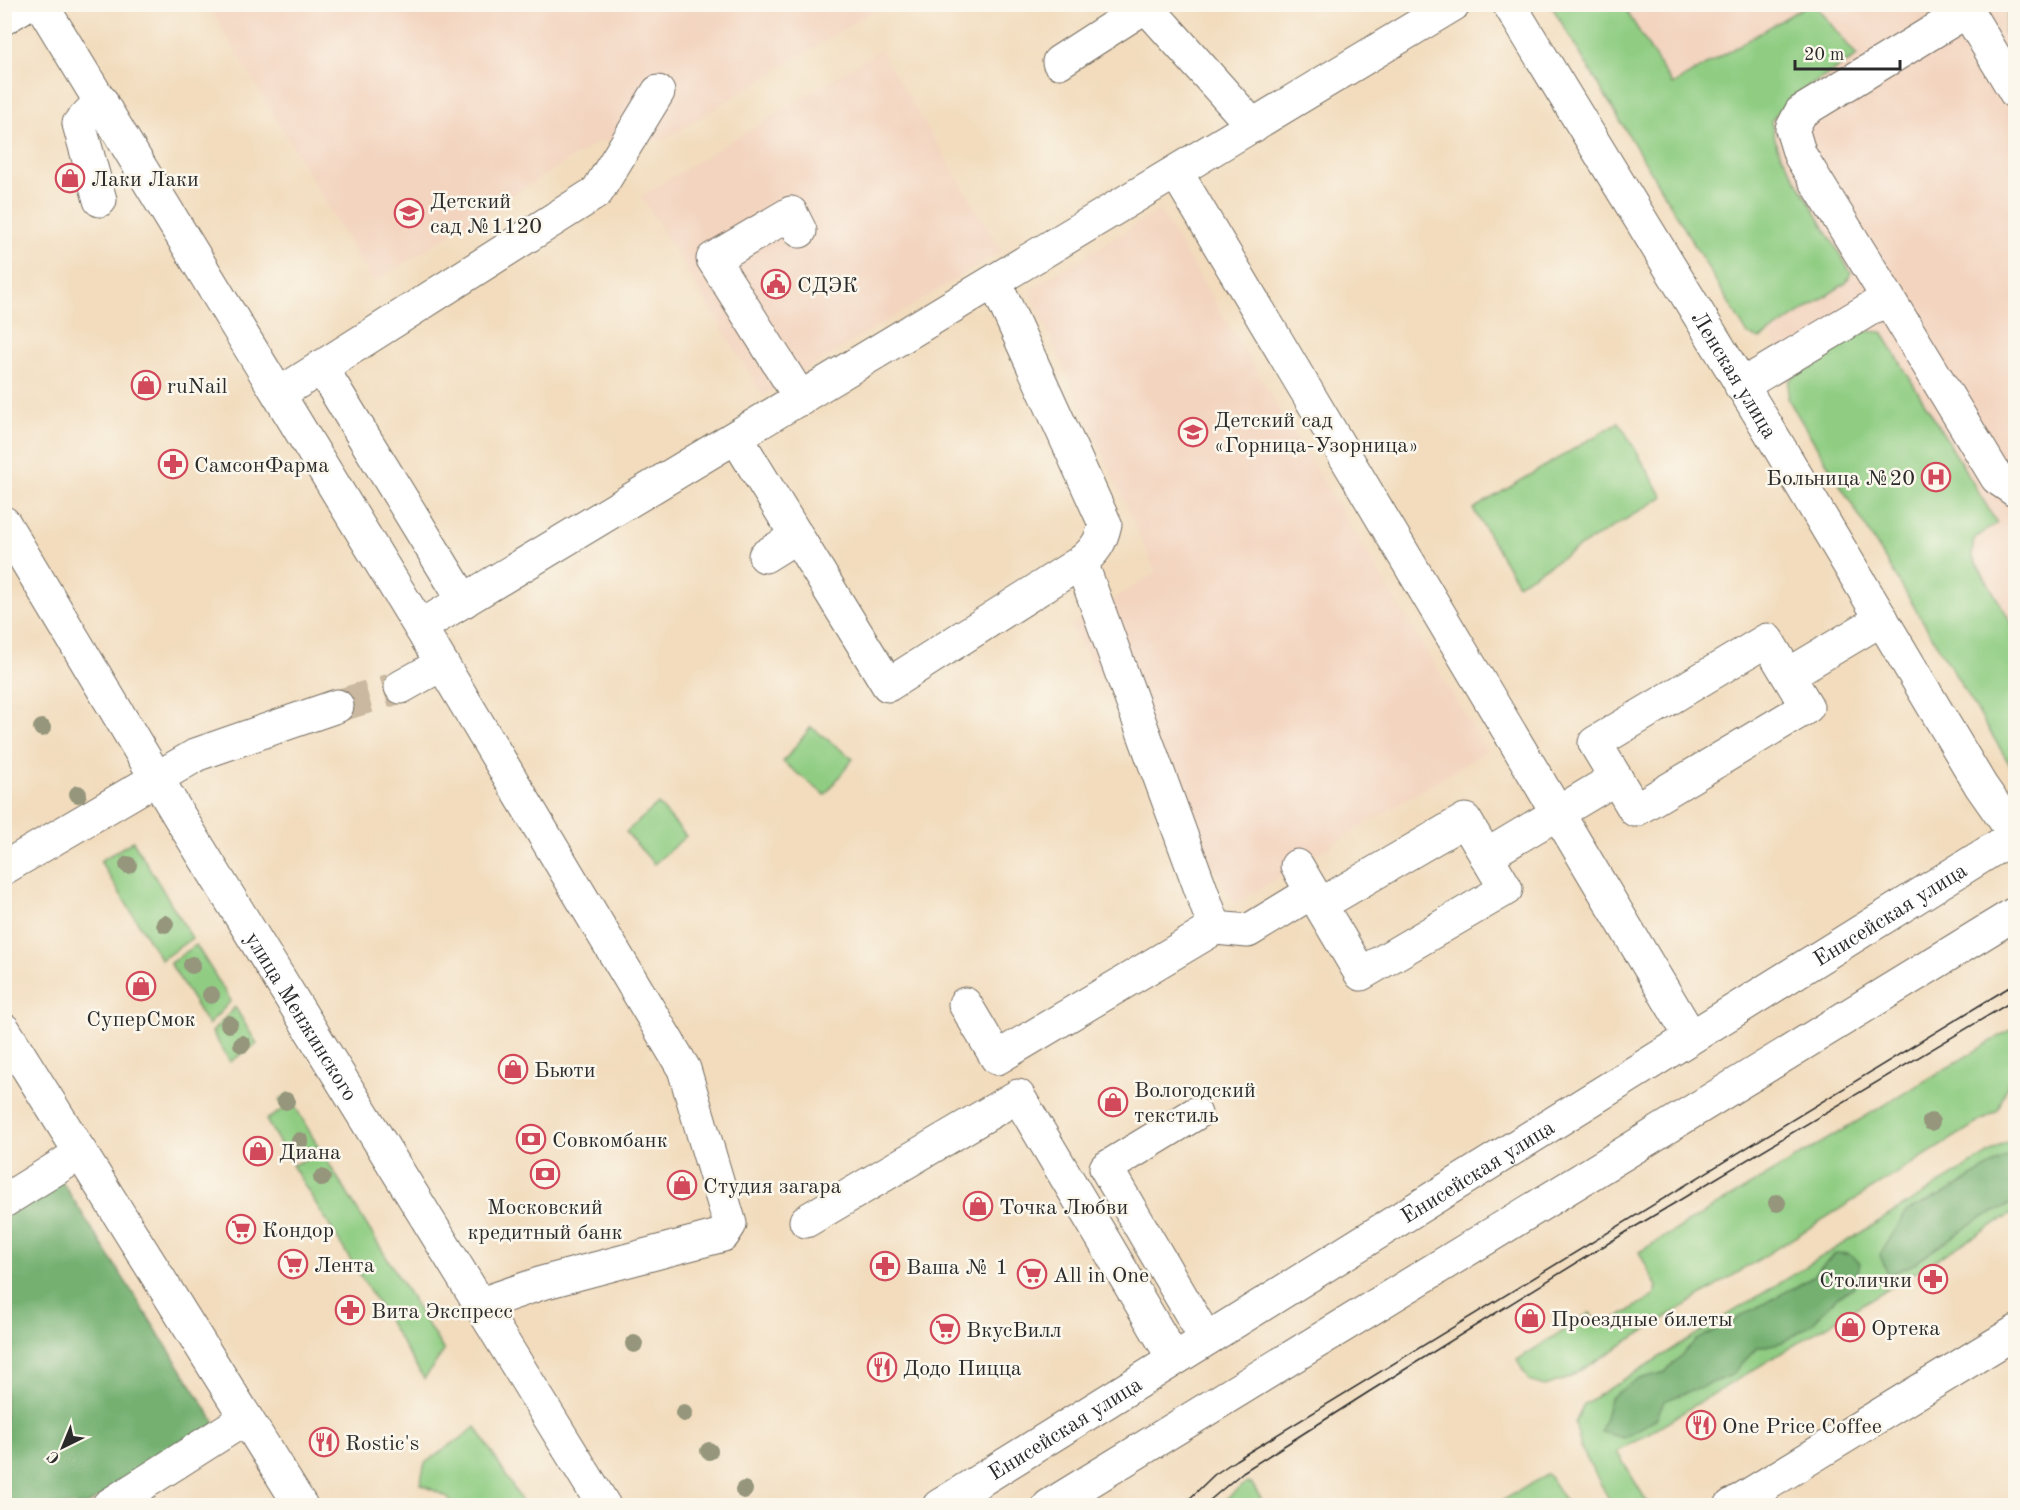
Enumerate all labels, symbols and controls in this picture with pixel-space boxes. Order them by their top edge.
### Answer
scale bar [1795,33,1900,71]
text: 20 m [1804,46,1844,64]
shop icon: Лаки Лаки [54,162,86,194]
place label: Лаки Лаки [91,169,199,191]
place label: Детский сад №1120 [430,191,542,238]
school or university icon: Детский сад №1120 [393,197,425,229]
public building icon: СДЭК [760,268,792,300]
place label: СДЭК [797,275,858,297]
street label: Ленская улица [1686,308,1780,443]
shop icon: ruNail [130,369,162,401]
place label: ruNail [167,376,228,398]
place label: Детский сад «Горница-Узорница» [1214,410,1419,457]
school or university icon: Детский сад «Горница-Узорница» [1177,416,1209,448]
pharmacy icon: СамсонФарма [157,448,189,480]
place label: СамсонФарма [194,455,329,477]
hospital icon: Больница №20 [1920,461,1952,493]
place label: Больница №20 [1766,468,1915,490]
street label: Енисейская улица [1810,859,1971,971]
street label: улица Менжинского [240,929,361,1105]
shop icon: СуперСмок [125,970,157,1002]
place label: СуперСмок [86,1009,196,1031]
shop icon: Бьюти [497,1053,529,1085]
place label: Бьюти [534,1060,596,1082]
place label: Вологодский текстиль [1134,1080,1256,1127]
shop icon: Вологодский текстиль [1097,1086,1129,1118]
street label: Енисейская улица [1398,1116,1559,1228]
bank icon: Совкомбанк [515,1123,547,1155]
place label: Совкомбанк [552,1130,668,1152]
shop icon: Диана [242,1135,274,1167]
place label: Диана [279,1142,341,1164]
bank icon: Московский кредитный банк [529,1158,561,1190]
shop icon: Студия загара [666,1169,698,1201]
place label: Студия загара [703,1176,842,1198]
shop icon: Точка Любви [962,1190,994,1222]
place label: Московский кредитный банк [467,1197,623,1244]
place label: Точка Любви [999,1197,1128,1219]
supermarket icon: Кондор [225,1213,257,1245]
place label: Кондор [262,1220,334,1242]
supermarket icon: Лента [277,1248,309,1280]
pharmacy icon: Ваша № 1 [869,1250,901,1282]
place label: Лента [314,1255,375,1277]
place label: Ваша № 1 [906,1257,1008,1279]
supermarket icon: All in One [1016,1258,1048,1290]
pharmacy icon: Столички [1917,1263,1949,1295]
place label: All in One [1053,1265,1149,1287]
place label: Столички [1819,1270,1912,1292]
pharmacy icon: Вита Экспресс [334,1294,366,1326]
place label: Вита Экспресс [371,1301,513,1323]
shop icon: Проездные билеты [1514,1302,1546,1334]
place label: Проездные билеты [1551,1309,1733,1331]
shop icon: Ортека [1834,1311,1866,1343]
supermarket icon: ВкусВилл [929,1313,961,1345]
place label: Ортека [1871,1318,1940,1340]
place label: ВкусВилл [966,1320,1062,1342]
restaurant icon: Додо Пицца [866,1351,898,1383]
place label: Додо Пицца [903,1358,1022,1380]
street label: Енисейская улица [985,1373,1146,1485]
restaurant icon: One Price Coffee [1685,1409,1717,1441]
place label: One Price Coffee [1722,1416,1882,1438]
north arrow [33,1417,93,1477]
restaurant icon: Rostic's [308,1426,340,1458]
place label: Rostic's [345,1433,419,1455]
text: С [45,1447,63,1466]

